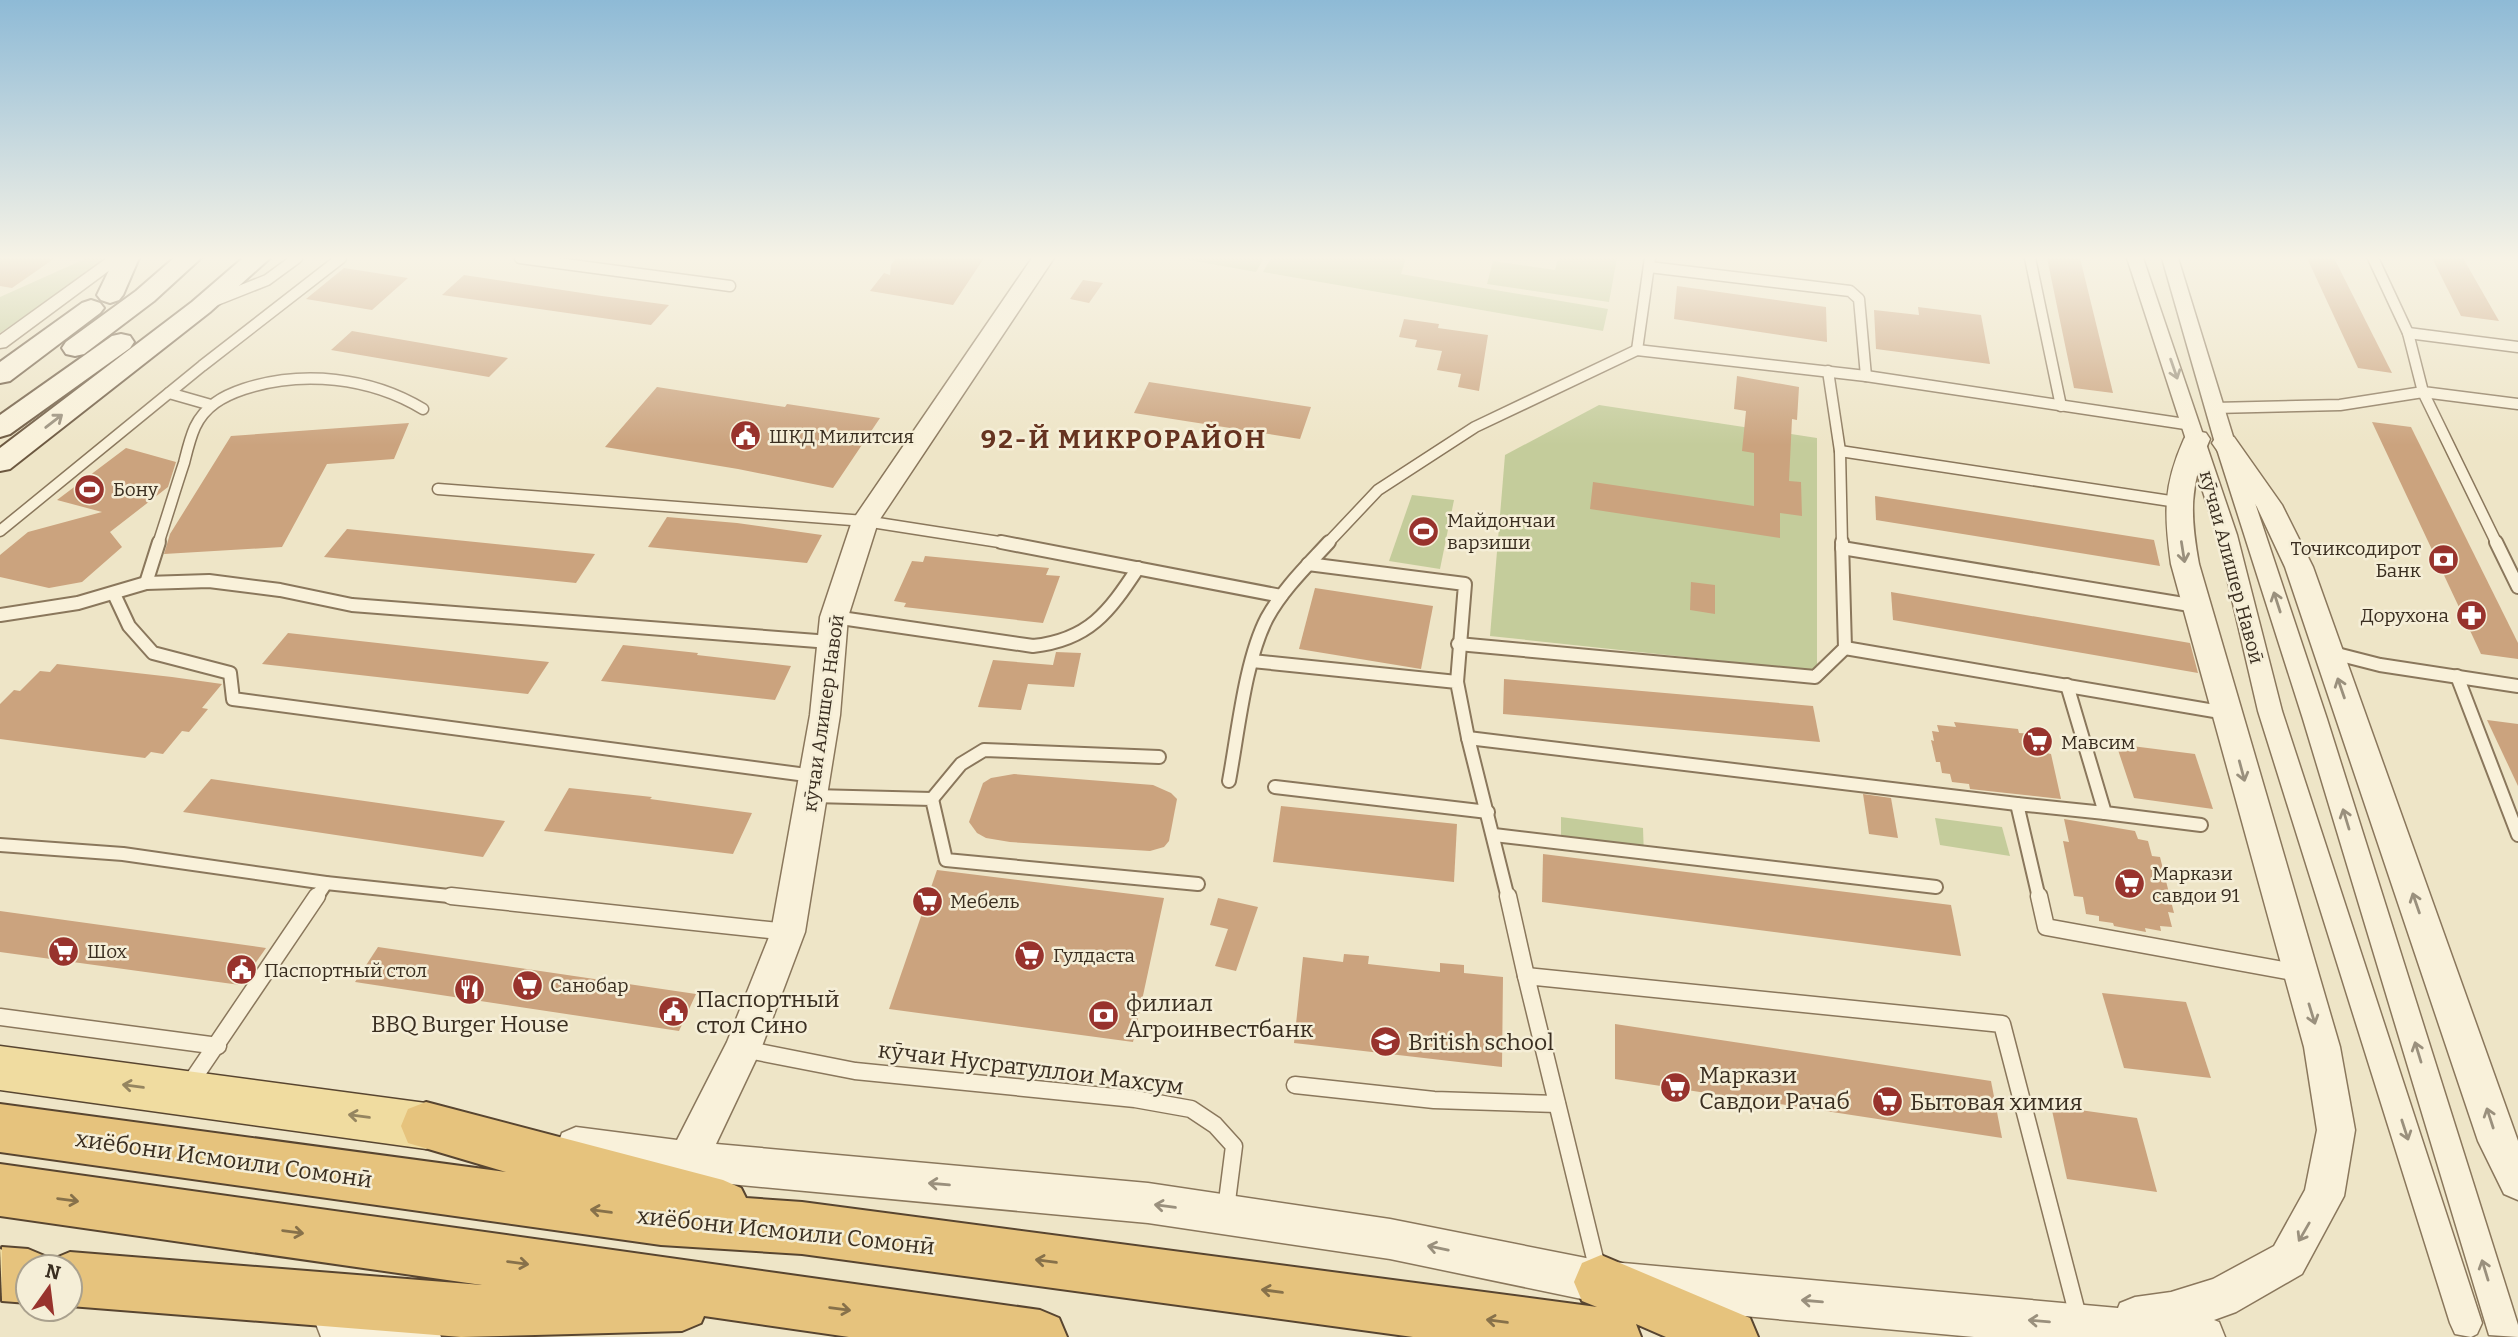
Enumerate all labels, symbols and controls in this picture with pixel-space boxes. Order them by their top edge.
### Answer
one-way arrow [2168,357,2181,379]
one-way arrow [44,413,63,428]
public building icon: ШКД Милитсия [729,419,763,453]
district label: 92-Й МИКРОРАЙОН [981,423,1267,455]
place label: ШКД Милитсия [769,425,914,448]
street label: кӯчаи Алишер Навоӣ [2195,468,2268,666]
sports icon: Бону [73,472,107,506]
place label: Бону [113,478,159,501]
place label: Майдончаи варзиши [1447,509,1556,554]
sports icon: Майдончаи варзиши [1407,514,1441,548]
place label: Точиксодирот Банк [2291,537,2422,582]
one-way arrow [2177,540,2190,563]
bank icon: Точиксодирот Банк [2427,542,2461,576]
one-way arrow [2269,591,2282,613]
pharmacy icon: Дорухона [2455,598,2489,632]
place label: Дорухона [2361,604,2450,627]
street label: кӯчаи Алишер Навоӣ [798,613,849,813]
one-way arrow [2334,677,2347,699]
supermarket icon: Мавсим [2021,725,2055,759]
place label: Мавсим [2061,731,2135,754]
one-way arrow [2237,760,2250,782]
one-way arrow [2338,808,2351,830]
place label: Маркази савдои 91 [2152,862,2240,907]
supermarket icon: Маркази савдои 91 [2112,867,2146,901]
supermarket icon: Мебель [910,884,944,918]
place label: Мебель [950,890,1020,913]
one-way arrow [2409,892,2422,914]
supermarket icon: Шох [47,934,81,968]
supermarket icon: Гулдаста [1013,938,1047,972]
place label: Шох [87,940,127,963]
place label: Гулдаста [1053,944,1135,967]
public building icon: Паспортный стол [224,953,258,987]
place label: Паспортный стол [264,959,427,982]
supermarket icon: Санобар [510,968,544,1002]
restaurant icon: BBQ Burger House [453,973,487,1007]
place label: Санобар [550,974,629,997]
place label: Паспортный стол Сино [696,985,839,1039]
place label: филиал Агроинвестбанк [1126,989,1314,1043]
public building icon: Паспортный стол Сино [656,995,690,1029]
bank icon: филиал Агроинвестбанк [1086,999,1120,1033]
one-way arrow [2307,1002,2320,1024]
place label: BBQ Burger House [371,1010,569,1038]
school or university icon: British school [1368,1025,1402,1059]
place label: British school [1408,1028,1554,1056]
street label: кӯчаи Нусратуллои Махсум [877,1035,1185,1101]
one-way arrow [2411,1042,2424,1064]
place label: Маркази Савдои Рачаб [1699,1061,1850,1115]
supermarket icon: Маркази Савдои Рачаб [1659,1071,1693,1105]
one-way arrow [123,1079,145,1092]
supermarket icon: Бытовая химия [1870,1085,1904,1119]
place label: Бытовая химия [1910,1088,2082,1116]
one-way arrow [2483,1107,2496,1129]
one-way arrow [348,1110,371,1123]
one-way arrow [2399,1119,2412,1141]
street label: хиёбони Исмоили Сомонӣ [74,1124,374,1194]
one-way arrow [928,1177,950,1190]
one-way arrow [56,1194,78,1207]
one-way arrow [1154,1199,1177,1212]
street label: хиёбони Исмоили Сомонӣ [636,1201,936,1261]
one-way arrow [591,1204,613,1217]
one-way arrow [2297,1221,2310,1242]
one-way arrow [281,1225,304,1238]
one-way arrow [1427,1241,1450,1255]
north arrow [14,1253,84,1323]
one-way arrow [1036,1254,1058,1267]
one-way arrow [506,1257,529,1270]
text: N [43,1259,63,1285]
one-way arrow [2478,1259,2491,1281]
one-way arrow [1261,1284,1284,1297]
one-way arrow [1802,1294,1824,1307]
one-way arrow [829,1303,851,1316]
one-way arrow [2028,1314,2051,1327]
one-way arrow [1486,1315,1509,1328]

